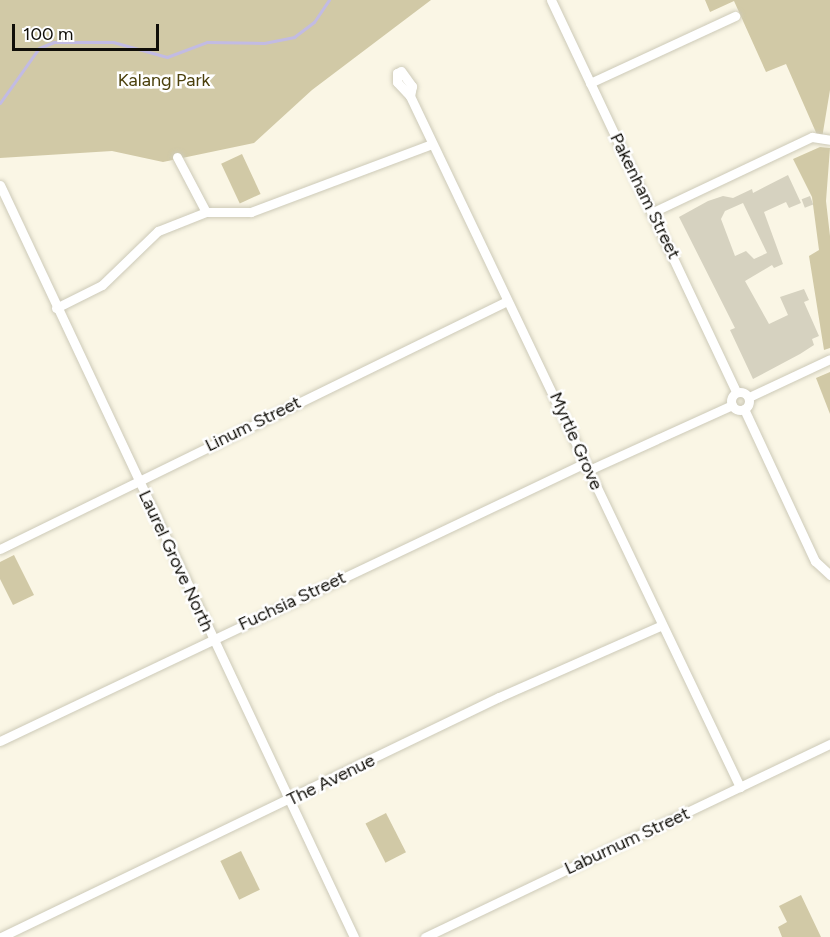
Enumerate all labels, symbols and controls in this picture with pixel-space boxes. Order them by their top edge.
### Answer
scale bar [15,12,162,50]
text: 100 m [23,23,73,45]
park label: Kalang Park [118,69,210,91]
street label: Pakenham Street [605,130,685,262]
street label: Myrtle Grove [545,389,607,493]
street label: Linum Street [202,392,304,456]
street label: Laurel Grove North [134,487,218,635]
street label: Fuchsia Street [235,567,349,635]
street label: The Avenue [284,749,378,811]
street label: Laburnum Street [561,803,693,879]

